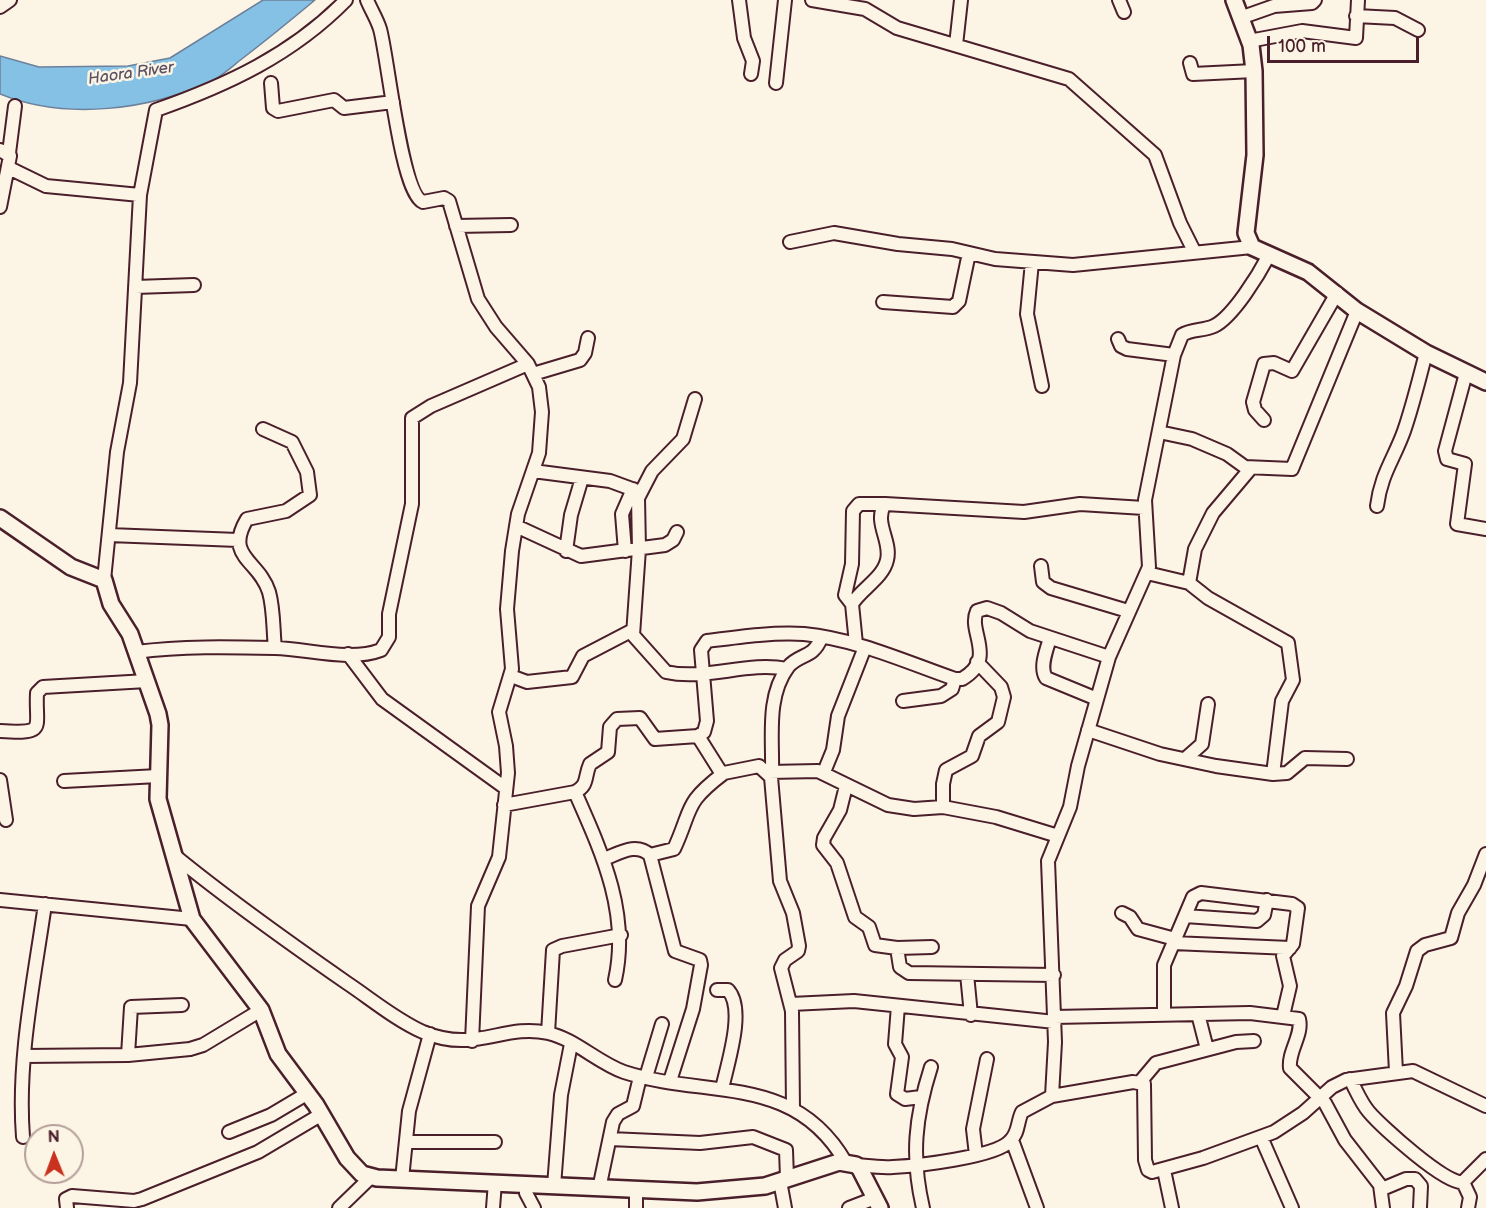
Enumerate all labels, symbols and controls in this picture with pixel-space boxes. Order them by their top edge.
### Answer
scale bar [1270,24,1422,62]
text: 100 m [1278,36,1326,57]
water label: Haora River [87,58,175,90]
north arrow [24,1124,84,1184]
text: N [48,1128,60,1147]

